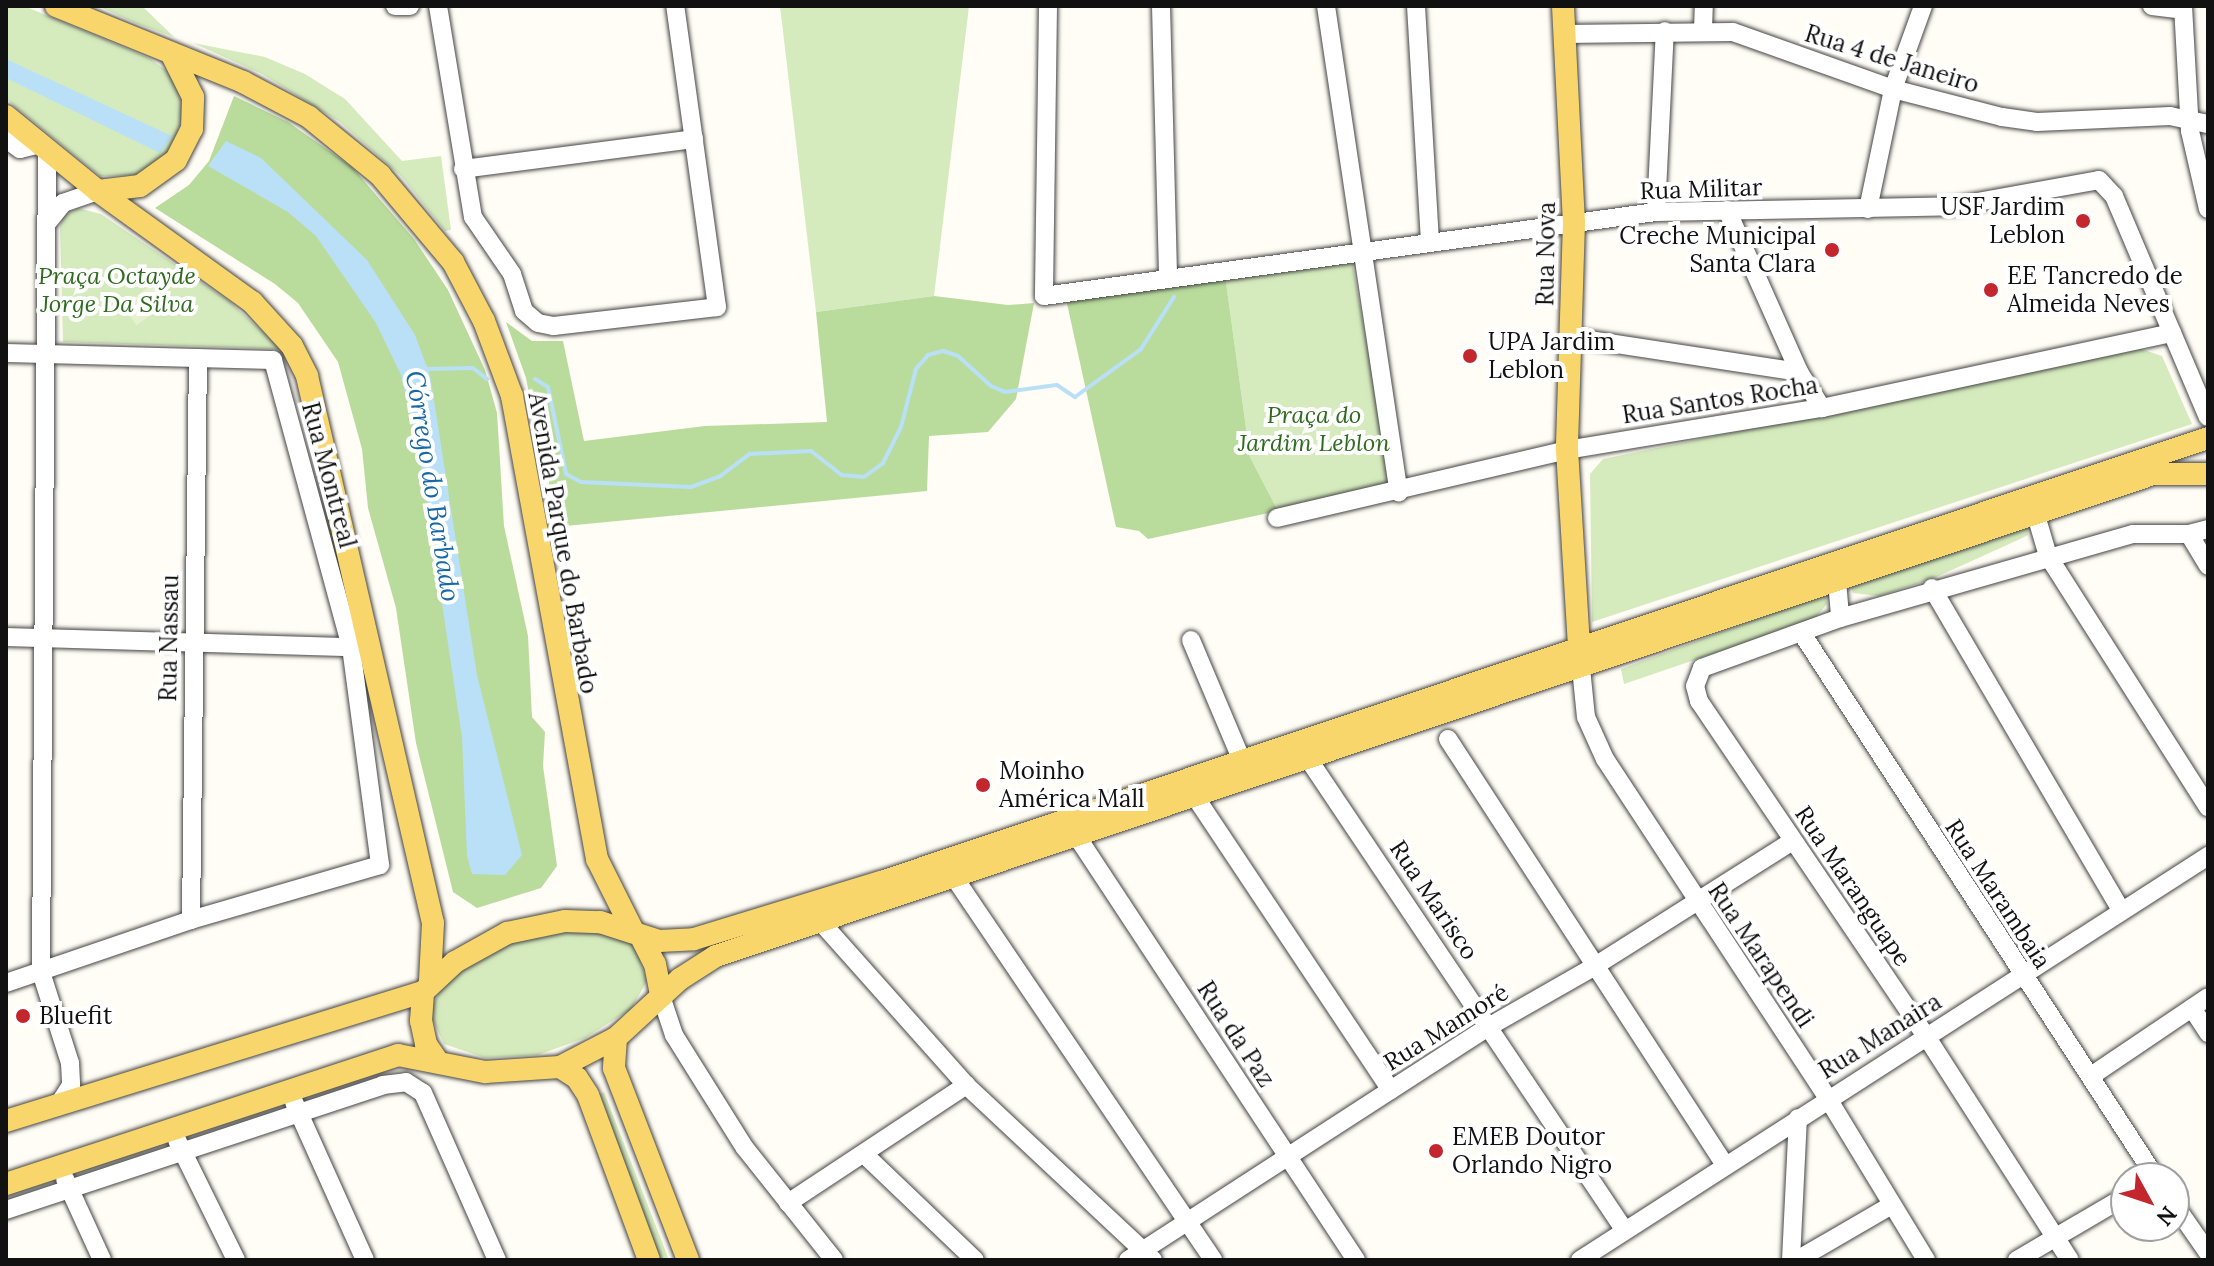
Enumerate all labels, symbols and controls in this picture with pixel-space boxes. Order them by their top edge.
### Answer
street label: Rua 4 de Janeiro [1801,19,1983,99]
street label: Rua Militar [1639,172,1763,206]
place label: USF Jardim Leblon [1940,193,2065,249]
street label: Rua Nova [1531,202,1561,306]
marker: USF Jardim Leblon [2072,210,2094,232]
place label: Creche Municipal Santa Clara [1619,222,1816,278]
marker: Creche Municipal Santa Clara [1823,241,1841,259]
park label: Praça Octayde Jorge Da Silva [38,262,196,318]
place label: EE Tancredo de Almeida Neves [2007,262,2183,318]
marker: EE Tancredo de Almeida Neves [1982,281,2000,299]
place label: UPA Jardim Leblon [1488,328,1615,384]
marker: UPA Jardim Leblon [1459,345,1481,367]
water label: Córrego do Barbado [399,368,467,604]
street label: Rua Santos Rocha [1620,370,1820,430]
street label: Avenida Parque do Barbado [522,390,604,696]
street label: Rua Montreal [296,399,362,551]
park label: Praça do Jardim Leblon [1238,401,1390,457]
street label: Rua Nassau [153,574,185,702]
place label: Moinho América Mall [999,757,1145,813]
marker: Moinho América Mall [974,776,992,794]
street label: Rua Maranguape [1789,800,1917,972]
street label: Rua Marambaia [1939,814,2057,974]
street label: Rua Marisco [1384,835,1484,965]
street label: Rua Marapendi [1702,877,1820,1033]
street label: Rua da Paz [1191,976,1281,1092]
street label: Rua Mamoré [1378,977,1514,1077]
street label: Rua Manaira [1814,987,1946,1085]
place label: Bluefit [39,1002,112,1030]
marker: Bluefit [14,1007,32,1025]
place label: EMEB Doutor Orlando Nigro [1452,1123,1612,1179]
marker: EMEB Doutor Orlando Nigro [1427,1142,1445,1160]
north arrow [2110,1162,2190,1242]
text: N [2151,1201,2183,1232]

